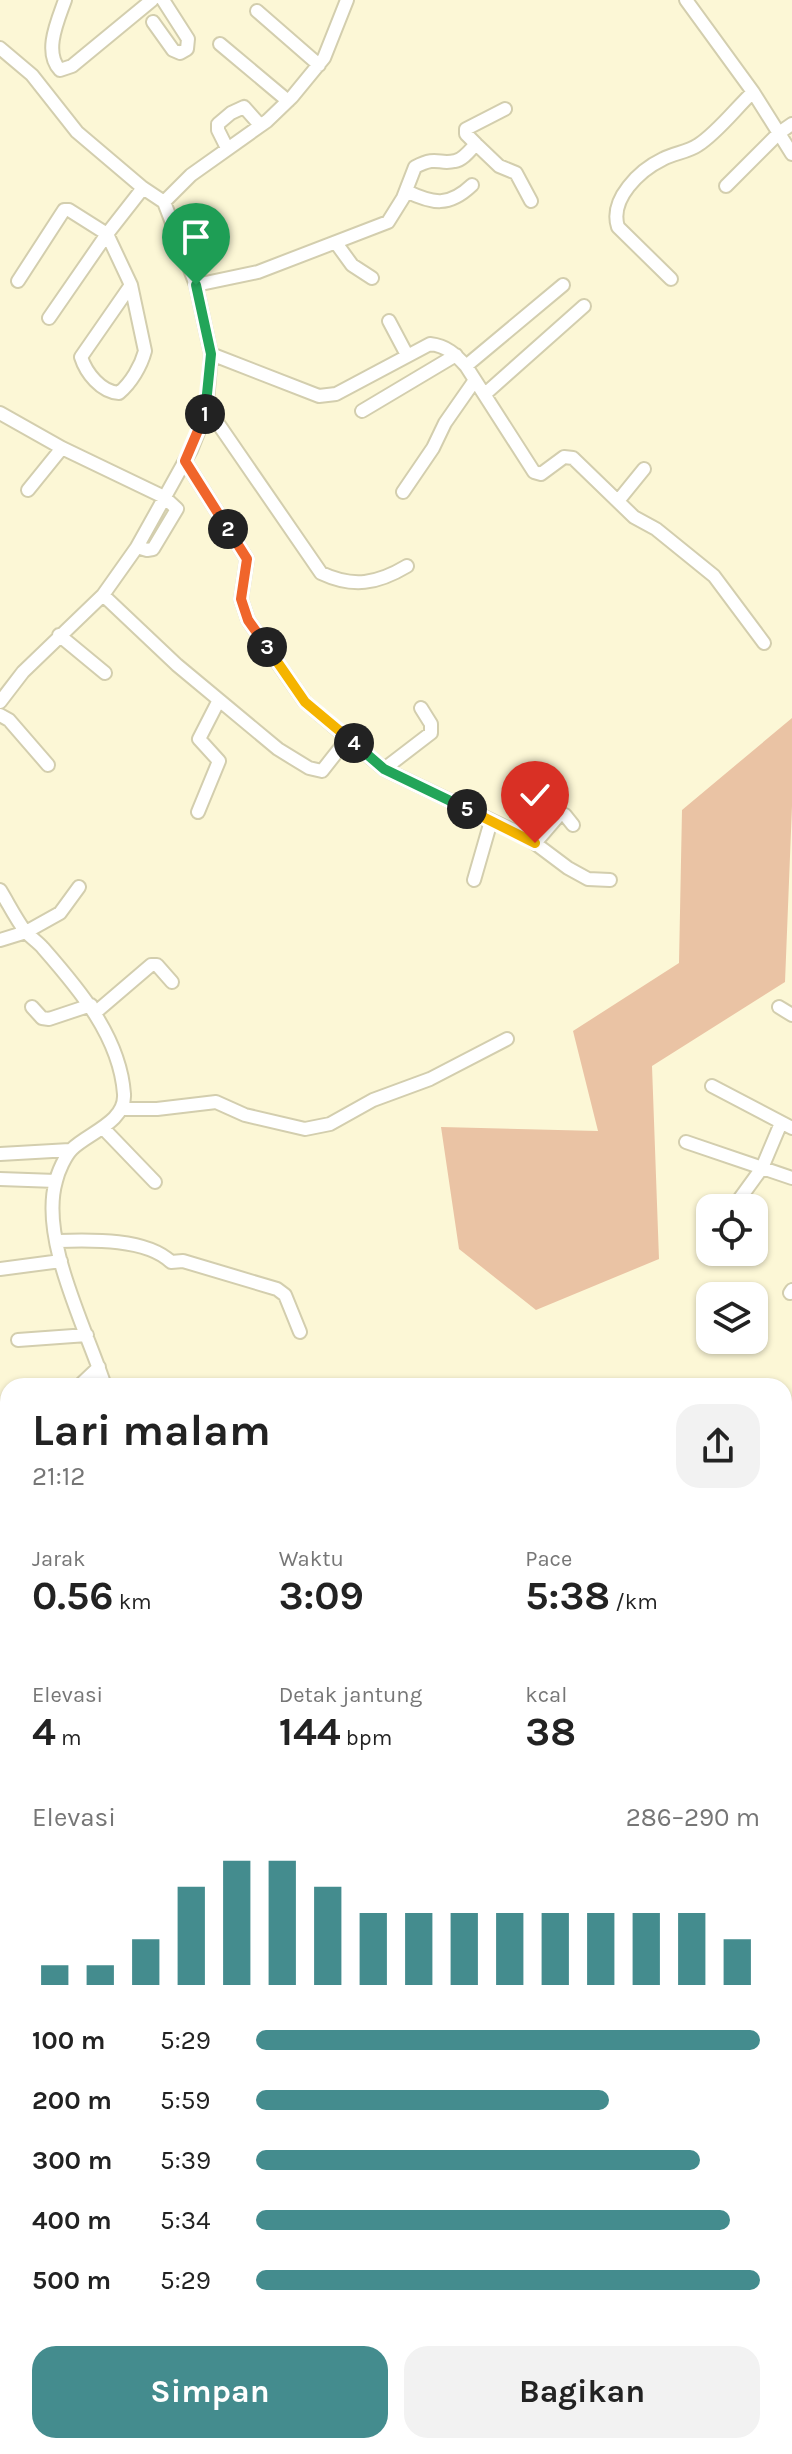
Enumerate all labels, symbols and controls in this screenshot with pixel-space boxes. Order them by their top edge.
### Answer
pin [162,203,230,285]
icon: arrive [174,215,218,259]
pin: 1 [185,394,225,434]
text: 1 [201,401,209,427]
pin: 2 [208,509,248,549]
text: 2 [221,516,235,542]
pin: 3 [247,627,287,667]
text: 3 [260,634,274,660]
pin: 4 [334,723,374,763]
text: 4 [347,730,361,756]
pin [501,761,569,843]
icon: check [513,773,557,817]
pin: 5 [447,789,487,829]
text: 5 [461,796,473,822]
map controls [696,1194,768,1354]
button: locate [696,1194,768,1266]
button: layers [696,1282,768,1354]
button: share [676,1404,760,1488]
text: Lari malam [32,1405,271,1456]
text: 21:12 [32,1461,85,1492]
text: Jarak [32,1546,85,1572]
text: Waktu [279,1546,344,1572]
text: Pace [525,1546,572,1572]
text: 0.56 [32,1572,113,1619]
text: 3:09 [279,1572,364,1619]
text: 5:38 [525,1572,610,1619]
text: km [113,1589,152,1615]
text: /km [610,1589,658,1615]
text: Elevasi [32,1682,103,1708]
text: Detak jantung [279,1682,422,1708]
text: kcal [525,1682,567,1708]
text: 4 [32,1708,56,1755]
text: 144 [279,1708,341,1755]
text: 38 [525,1708,576,1755]
text: m [56,1725,82,1751]
text: bpm [341,1725,392,1751]
text: Elevasi [32,1802,116,1833]
text: 286–290 m [626,1802,760,1833]
text: 100 m [32,2025,105,2056]
text: 5:29 [160,2025,211,2056]
text: 200 m [32,2085,112,2116]
text: 5:59 [160,2085,210,2116]
text: 300 m [32,2145,112,2176]
text: 5:39 [160,2145,211,2176]
text: 400 m [32,2205,112,2236]
text: 5:34 [160,2205,211,2236]
text: 500 m [32,2265,111,2296]
text: 5:29 [160,2265,211,2296]
button: Simpan [32,2346,388,2438]
button: Bagikan [404,2346,760,2438]

